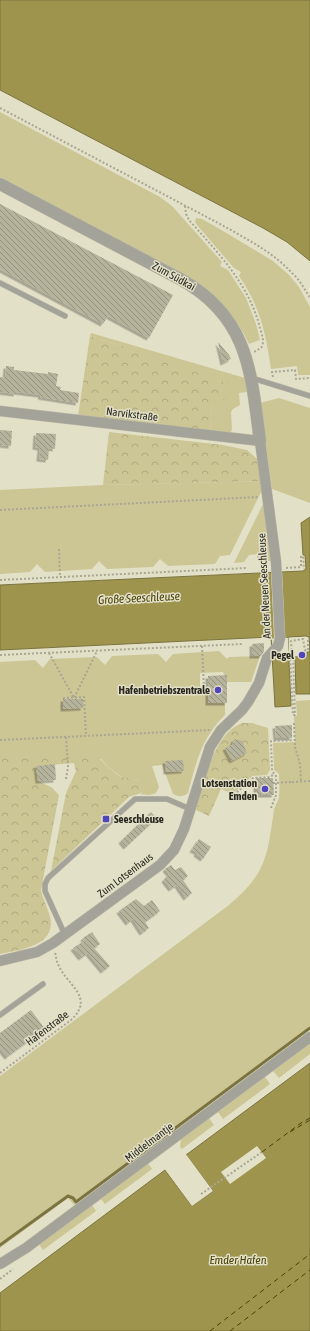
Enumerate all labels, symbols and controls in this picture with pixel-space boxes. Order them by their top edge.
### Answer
street label: Zum Südkai [150,259,198,293]
street label: Narvikstraße [105,405,159,423]
street label: An der Neuen Seeschleuse [255,533,273,639]
water label: Große Seeschleuse [98,589,181,607]
place label: Pegel [271,649,295,661]
marker: Pegel [297,650,307,660]
place label: Hafenbetriebszentrale [119,684,210,696]
marker: Hafenbetriebszentrale [213,685,223,695]
place label: Lotsenstation Emden [202,777,257,802]
marker: Lotsenstation Emden [260,784,270,794]
place label: Seeschleuse [114,813,164,825]
marker: Seeschleuse [101,814,111,824]
street label: Zum Lotsenhaus [95,850,155,900]
street label: Hafenstraße [23,1008,71,1048]
street label: Middelmantje [123,1120,175,1164]
water label: Emder Hafen [209,1253,267,1267]

